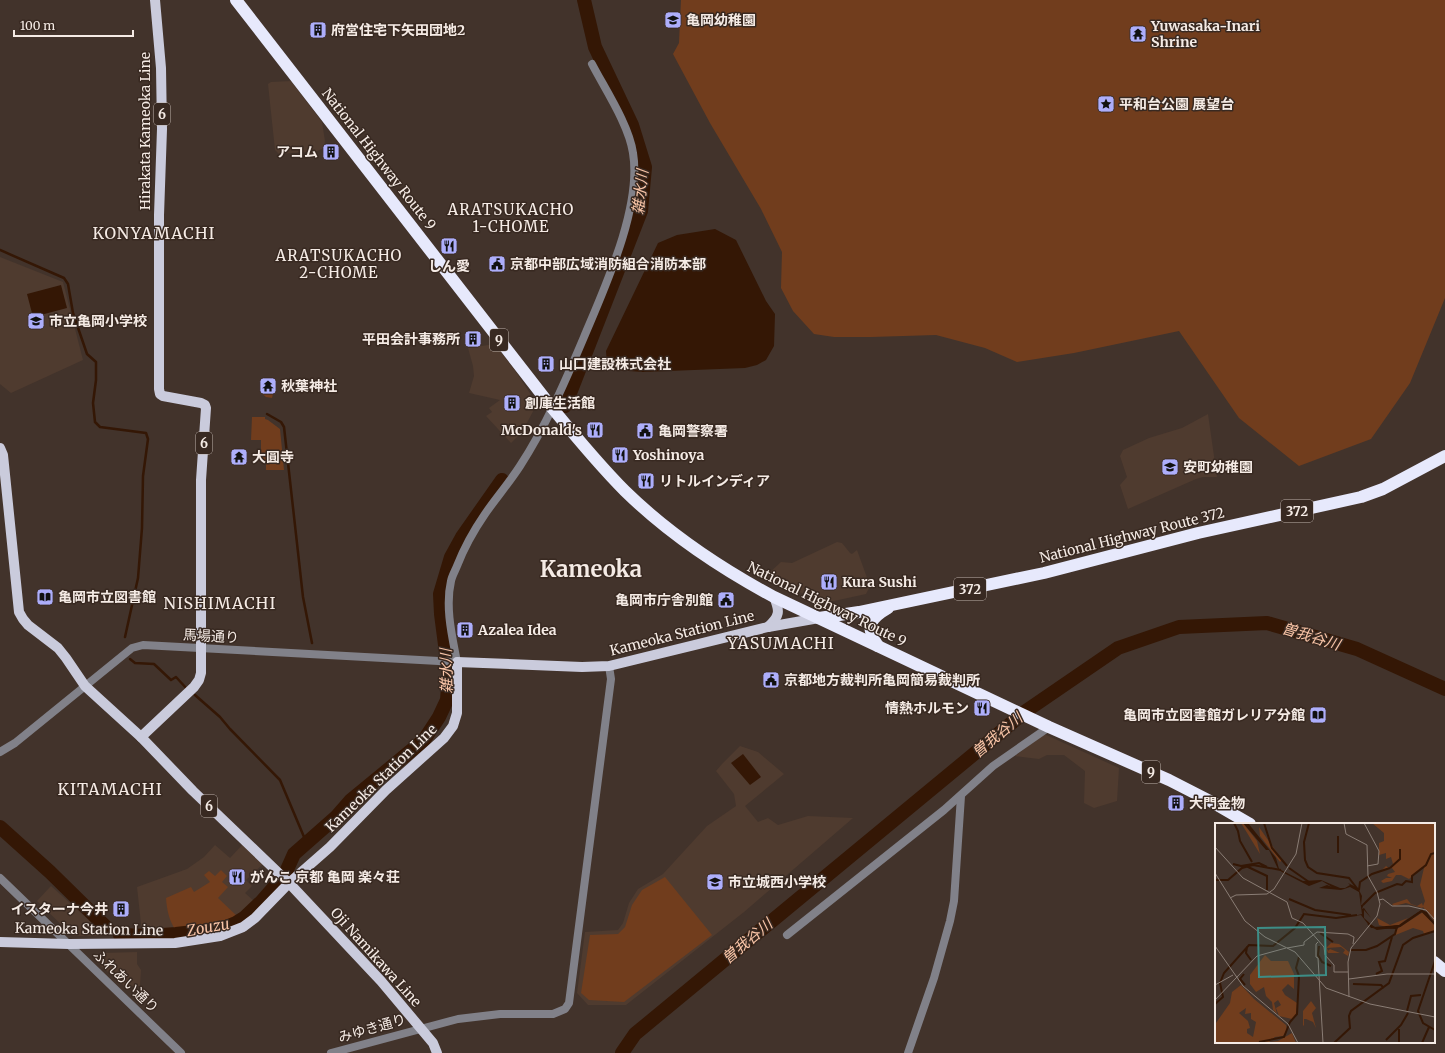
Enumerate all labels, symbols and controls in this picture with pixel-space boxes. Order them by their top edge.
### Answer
school or university icon: 亀岡幼稚園 [663,10,683,30]
place label: 亀岡幼稚園 [686,11,756,29]
scale bar [14,12,133,38]
place label: Yuwasaka-Inari Shrine [1150,17,1260,51]
text: 100 m [20,18,55,33]
building icon: 府営住宅下矢田団地2 [308,20,328,40]
place label: 府営住宅下矢田団地2 [331,21,465,39]
temple icon: Yuwasaka-Inari Shrine [1128,24,1148,44]
street label: Hirakata Kameoka Line [136,52,154,210]
street label: National Highway Route 9 [318,85,440,233]
place icon: 平和台公園 展望台 [1096,94,1116,114]
place label: 平和台公園 展望台 [1119,95,1234,113]
road number: 6 [154,103,170,125]
building icon: アコム [321,142,341,162]
place label: アコム [276,143,318,161]
water label: 雑水川 [628,167,652,215]
district label: ARATSUKACHO 1-CHOME [447,200,574,236]
district label: KONYAMACHI [92,223,216,243]
restaurant icon: しん愛 [439,236,459,256]
district label: ARATSUKACHO 2-CHOME [275,246,402,282]
public building icon: 京都中部広域消防組合消防本部 [487,254,507,274]
place label: 京都中部広域消防組合消防本部 [510,255,706,273]
place label: しん愛 [428,257,470,275]
school or university icon: 市立亀岡小学校 [26,311,46,331]
place label: 市立亀岡小学校 [49,312,147,330]
building icon: 平田会計事務所 [463,329,483,349]
road number: 9 [490,329,508,351]
place label: 平田会計事務所 [362,330,460,348]
building icon: 山口建設株式会社 [536,354,556,374]
place label: 山口建設株式会社 [559,355,671,373]
temple icon: 秋葉神社 [258,376,278,396]
place label: 秋葉神社 [281,377,337,395]
building icon: 創庫生活館 [502,393,522,413]
place label: 創庫生活館 [525,394,595,412]
restaurant icon: McDonald's [585,420,605,440]
place label: McDonald's [501,421,582,439]
public building icon: 亀岡警察署 [635,421,655,441]
place label: 亀岡警察署 [658,422,728,440]
road number: 6 [196,432,212,454]
restaurant icon: Yoshinoya [610,445,630,465]
place label: Yoshinoya [632,446,704,464]
temple icon: 大圓寺 [229,447,249,467]
place label: 大圓寺 [252,448,294,466]
school or university icon: 安町幼稚園 [1160,457,1180,477]
place label: 安町幼稚園 [1183,458,1253,476]
restaurant icon: リトルインディア [636,471,656,491]
place label: リトルインディア [659,472,770,490]
road number: 372 [1281,500,1313,522]
street label: National Highway Route 372 [1038,503,1226,567]
district label: Kameoka [540,555,642,583]
street label: National Highway Route 9 [744,558,910,650]
restaurant icon: Kura Sushi [819,572,839,592]
place label: Kura Sushi [842,573,917,591]
road number: 372 [954,578,986,600]
library icon: 亀岡市立図書館 [35,587,55,607]
place label: 亀岡市立図書館 [58,588,156,606]
public building icon: 亀岡市庁舎別館 [716,590,736,610]
place label: 亀岡市庁舎別館 [615,591,713,609]
district label: NISHIMACHI [164,593,276,613]
street label: Kameoka Station Line [608,606,756,660]
water label: 曽我谷川 [1280,618,1344,654]
building icon: Azalea Idea [455,620,475,640]
place label: Azalea Idea [477,621,557,639]
street label: 馬場通り [183,626,239,646]
district label: YASUMACHI [726,633,835,653]
water label: 雑水川 [436,646,456,694]
public building icon: 京都地方裁判所亀岡簡易裁判所 [761,670,781,690]
place label: 京都地方裁判所亀岡簡易裁判所 [784,671,980,689]
restaurant icon: 情熱ホルモン [972,698,992,718]
place label: 情熱ホルモン [885,699,969,717]
library icon: 亀岡市立図書館ガレリア分館 [1308,705,1328,725]
place label: 亀岡市立図書館ガレリア分館 [1123,706,1305,724]
water label: 曽我谷川 [968,707,1028,762]
street label: Kameoka Station Line [321,720,441,836]
road number: 9 [1142,761,1160,783]
district label: KITAMACHI [57,779,163,799]
building icon: 大門金物 [1166,793,1186,813]
place label: 大門金物 [1189,794,1245,812]
road number: 6 [201,795,217,817]
inset map [1215,823,1435,1043]
restaurant icon: がんこ 京都 亀岡 楽々荘 [227,867,247,887]
place label: がんこ 京都 亀岡 楽々荘 [250,868,400,886]
school or university icon: 市立城西小学校 [705,872,725,892]
place label: 市立城西小学校 [728,873,826,891]
building icon: イスターナ今井 [111,899,131,919]
place label: イスターナ今井 [10,900,108,918]
street label: Oji Namikawa Line [327,904,425,1010]
water label: 曽我谷川 [718,913,778,968]
water label: Zouzu [184,914,231,940]
street label: Kameoka Station Line [15,919,163,939]
street label: ふれあい通り [90,945,162,1017]
street label: みゆき通り [336,1010,408,1046]

